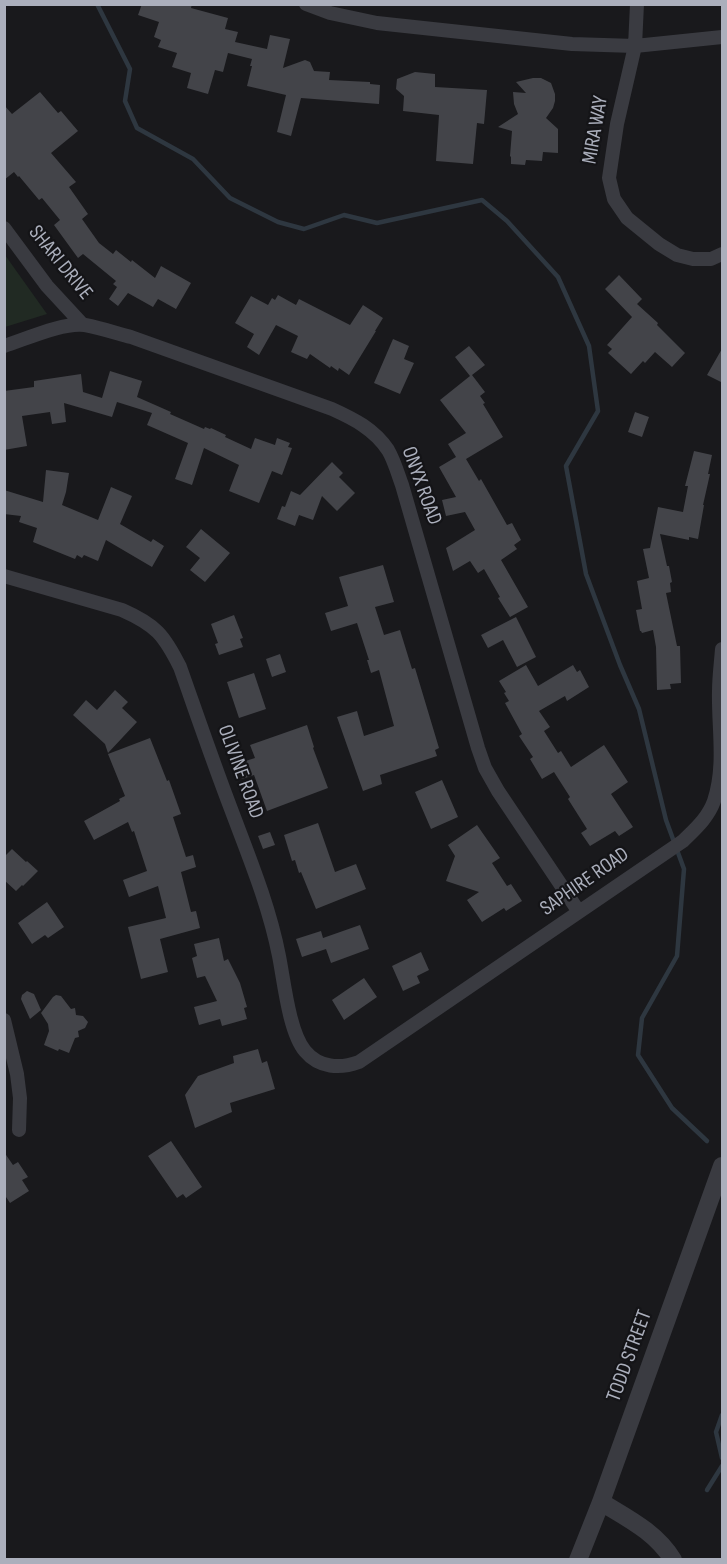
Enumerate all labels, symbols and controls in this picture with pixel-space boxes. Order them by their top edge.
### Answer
street label: MIRA WAY [578,94,614,166]
street label: SHARI DRIVE [22,221,98,305]
street label: ONYX ROAD [395,444,447,528]
street label: OLIVINE ROAD [211,722,269,822]
street label: SAPHIRE ROAD [536,842,634,922]
street label: TODD STREET [602,1307,658,1405]

